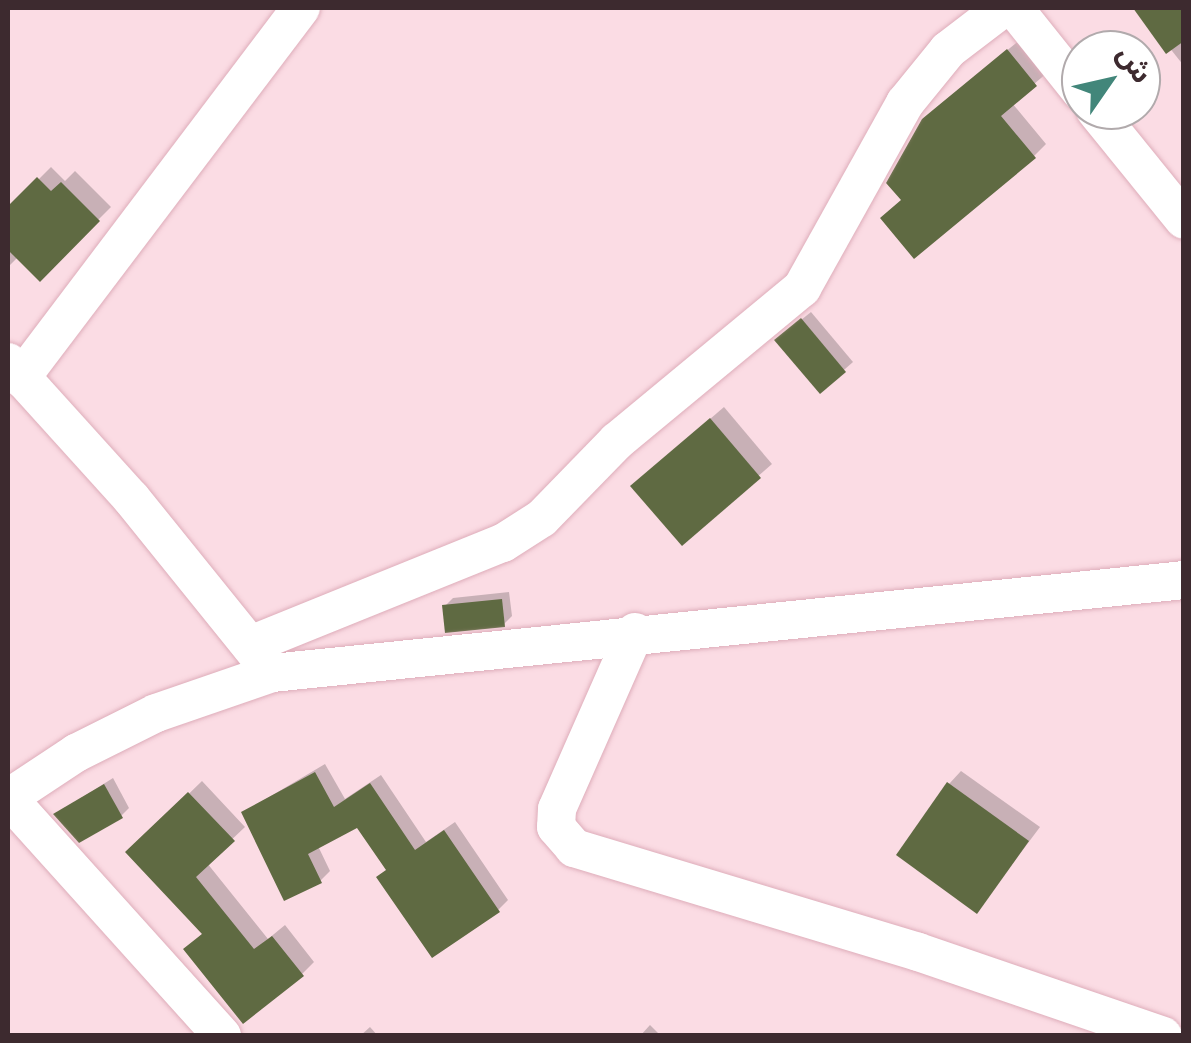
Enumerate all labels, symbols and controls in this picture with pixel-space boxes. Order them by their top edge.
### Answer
north arrow [1061,30,1161,130]
text: ش [1109,38,1161,90]

